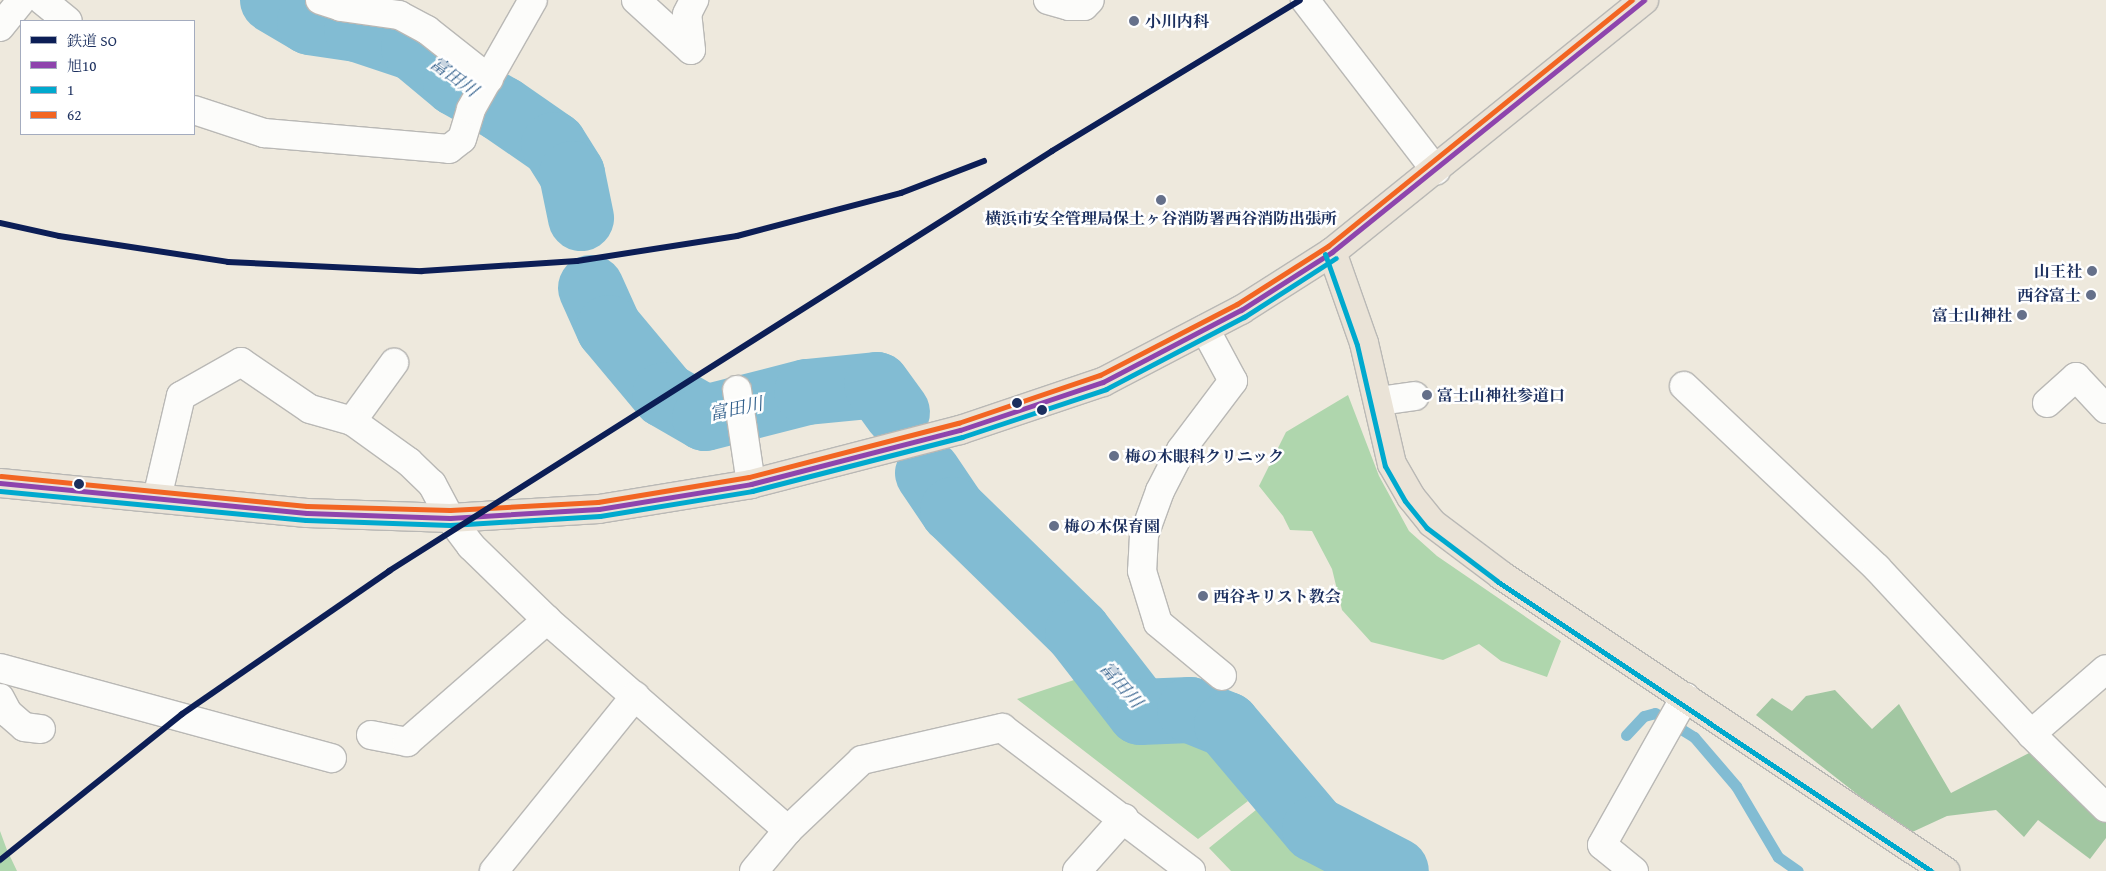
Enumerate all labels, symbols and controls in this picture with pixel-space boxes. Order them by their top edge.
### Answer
place label: 小川内科 [1145,11,1209,31]
marker: 小川内科 [1127,14,1141,28]
legend [20,20,195,135]
text: 鉄道 SO [67,30,117,51]
water label: 富田川 [426,52,482,102]
text: 旭10 [67,55,96,76]
text: 1 [67,79,74,100]
text: 62 [67,104,81,125]
marker: 横浜市安全管理局保土ヶ谷消防署西谷消防出張所 [1155,194,1167,206]
place label: 横浜市安全管理局保土ヶ谷消防署西谷消防出張所 [985,208,1337,228]
place label: 山王社 [2034,261,2082,281]
marker: 山王社 [2086,265,2098,277]
place label: 西谷富士 [2017,285,2081,305]
marker: 西谷富士 [2085,289,2097,301]
place label: 富士山神社 [1932,305,2012,325]
marker: 富士山神社 [2016,309,2028,321]
place label: 富士山神社参道口 [1437,385,1565,405]
marker: 富士山神社参道口 [1421,389,1433,401]
water label: 富田川 [707,393,765,425]
unlabelled marker [1012,398,1022,408]
unlabelled marker [1037,405,1047,415]
place label: 梅の木眼科クリニック [1125,446,1285,466]
marker: 梅の木眼科クリニック [1107,449,1121,463]
unlabelled marker [74,479,84,489]
place label: 梅の木保育園 [1064,516,1160,536]
marker: 梅の木保育園 [1048,520,1060,532]
place label: 西谷キリスト教会 [1213,586,1341,606]
marker: 西谷キリスト教会 [1197,590,1209,602]
water label: 富田川 [1095,658,1147,712]

